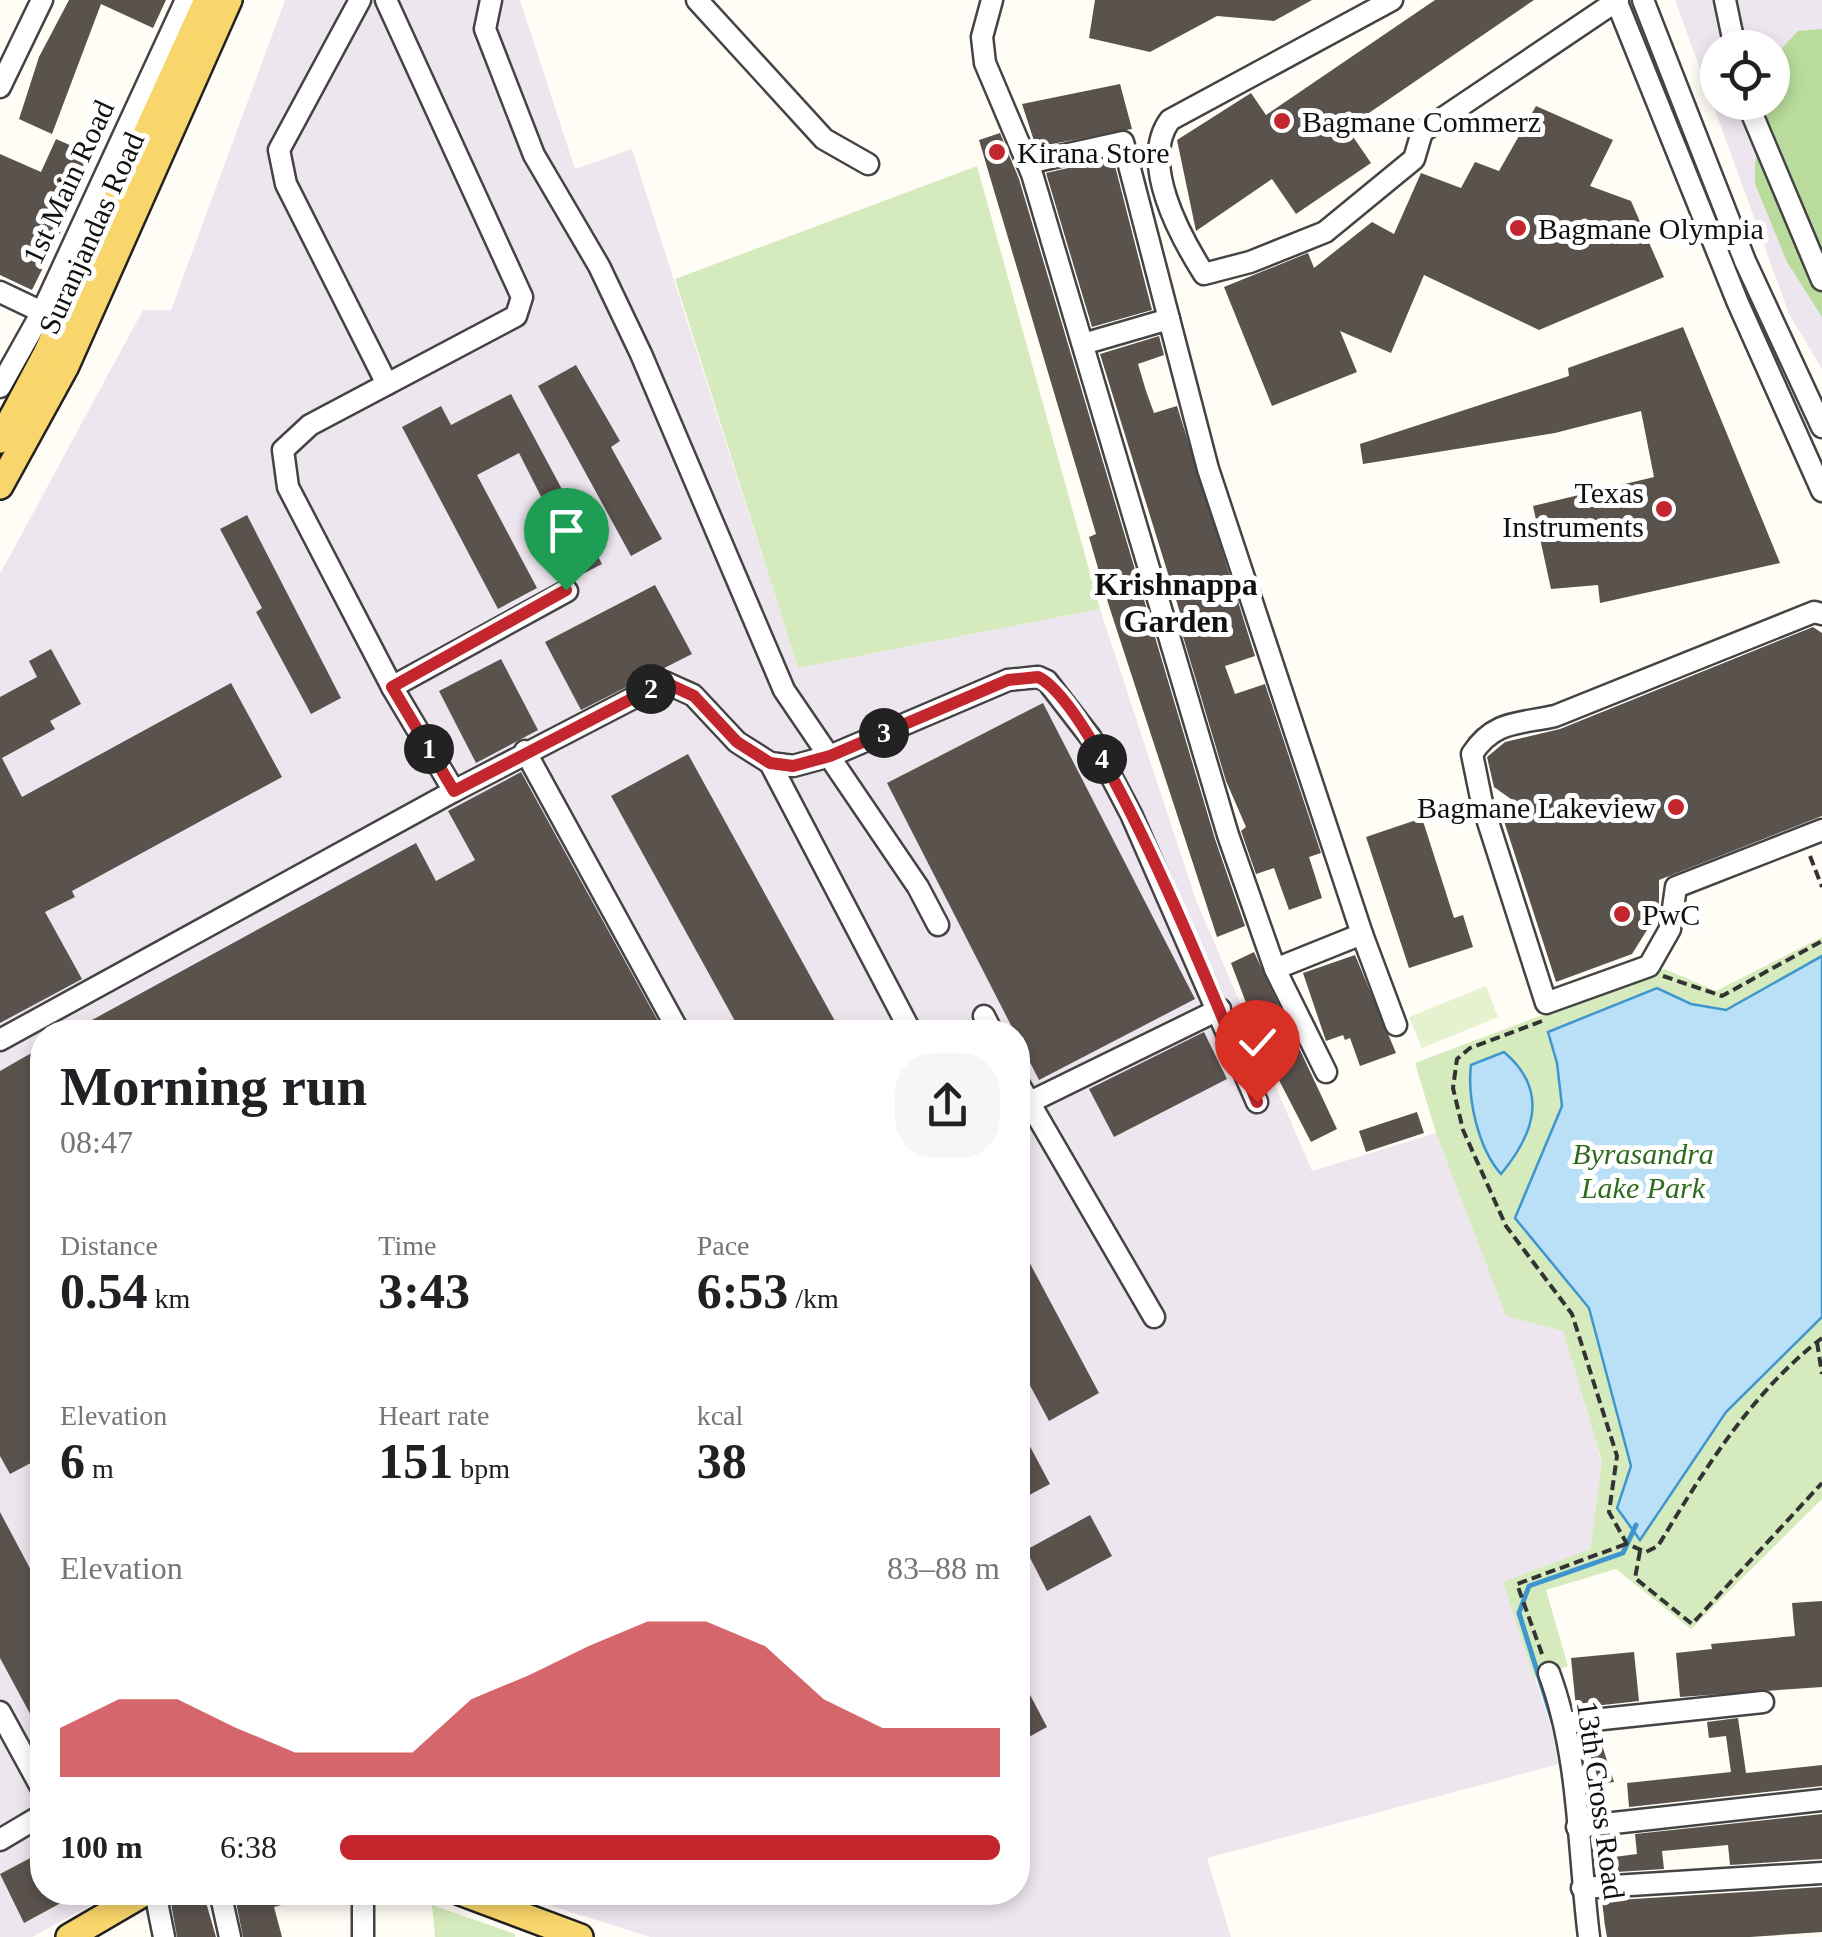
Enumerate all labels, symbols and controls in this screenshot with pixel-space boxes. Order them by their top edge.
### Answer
map controls [1700,30,1790,120]
button: locate [1700,30,1790,120]
street label: 1st Main Road [16,95,120,269]
place label: Bagmane Commerz [1302,105,1541,138]
marker: Bagmane Commerz [1271,110,1293,132]
street label: Suranjandas Road [32,127,150,339]
place label: Kirana Store [1017,136,1169,169]
marker: Kirana Store [986,141,1008,163]
place label: Bagmane Olympia [1538,212,1764,245]
marker: Bagmane Olympia [1507,217,1529,239]
place label: Texas Instruments [1502,476,1644,543]
pin [524,488,609,591]
marker: Texas Instruments [1653,498,1675,520]
icon: arrive [539,503,594,558]
district label: Krishnappa Garden [1094,566,1258,639]
pin: 2 [626,664,676,714]
text: 2 [644,673,658,704]
pin: 3 [859,708,909,758]
text: 3 [877,717,891,748]
pin: 1 [404,724,454,774]
text: 1 [422,733,436,764]
pin: 4 [1077,734,1127,784]
text: 4 [1095,743,1109,774]
place label: Bagmane Lakeview [1417,791,1656,824]
marker: Bagmane Lakeview [1665,796,1687,818]
place label: PwC [1642,898,1700,931]
marker: PwC [1611,903,1633,925]
pin [1215,1000,1300,1103]
icon: check [1230,1015,1285,1070]
button: share [895,1053,1000,1158]
text: Morning run [60,1056,367,1117]
text: 08:47 [60,1124,133,1160]
park label: Byrasandra Lake Park [1572,1137,1714,1204]
text: Distance [60,1230,158,1261]
text: Time [378,1230,436,1261]
text: Pace [697,1230,750,1261]
text: 0.54 [60,1263,148,1319]
text: 3:43 [378,1263,470,1319]
text: 6:53 [697,1263,788,1319]
text: km [148,1283,190,1314]
text: /km [788,1283,839,1314]
text: Elevation [60,1400,167,1431]
text: Heart rate [378,1400,489,1431]
text: kcal [697,1400,743,1431]
text: 6 [60,1433,85,1489]
text: 151 [378,1433,453,1489]
text: 38 [697,1433,747,1489]
text: m [85,1453,114,1484]
text: bpm [453,1453,510,1484]
text: Elevation [60,1550,183,1586]
text: 83–88 m [887,1550,1000,1586]
street label: 13th Cross Road [1571,1699,1631,1901]
text: 100 m [60,1829,143,1865]
text: 6:38 [220,1829,277,1865]

